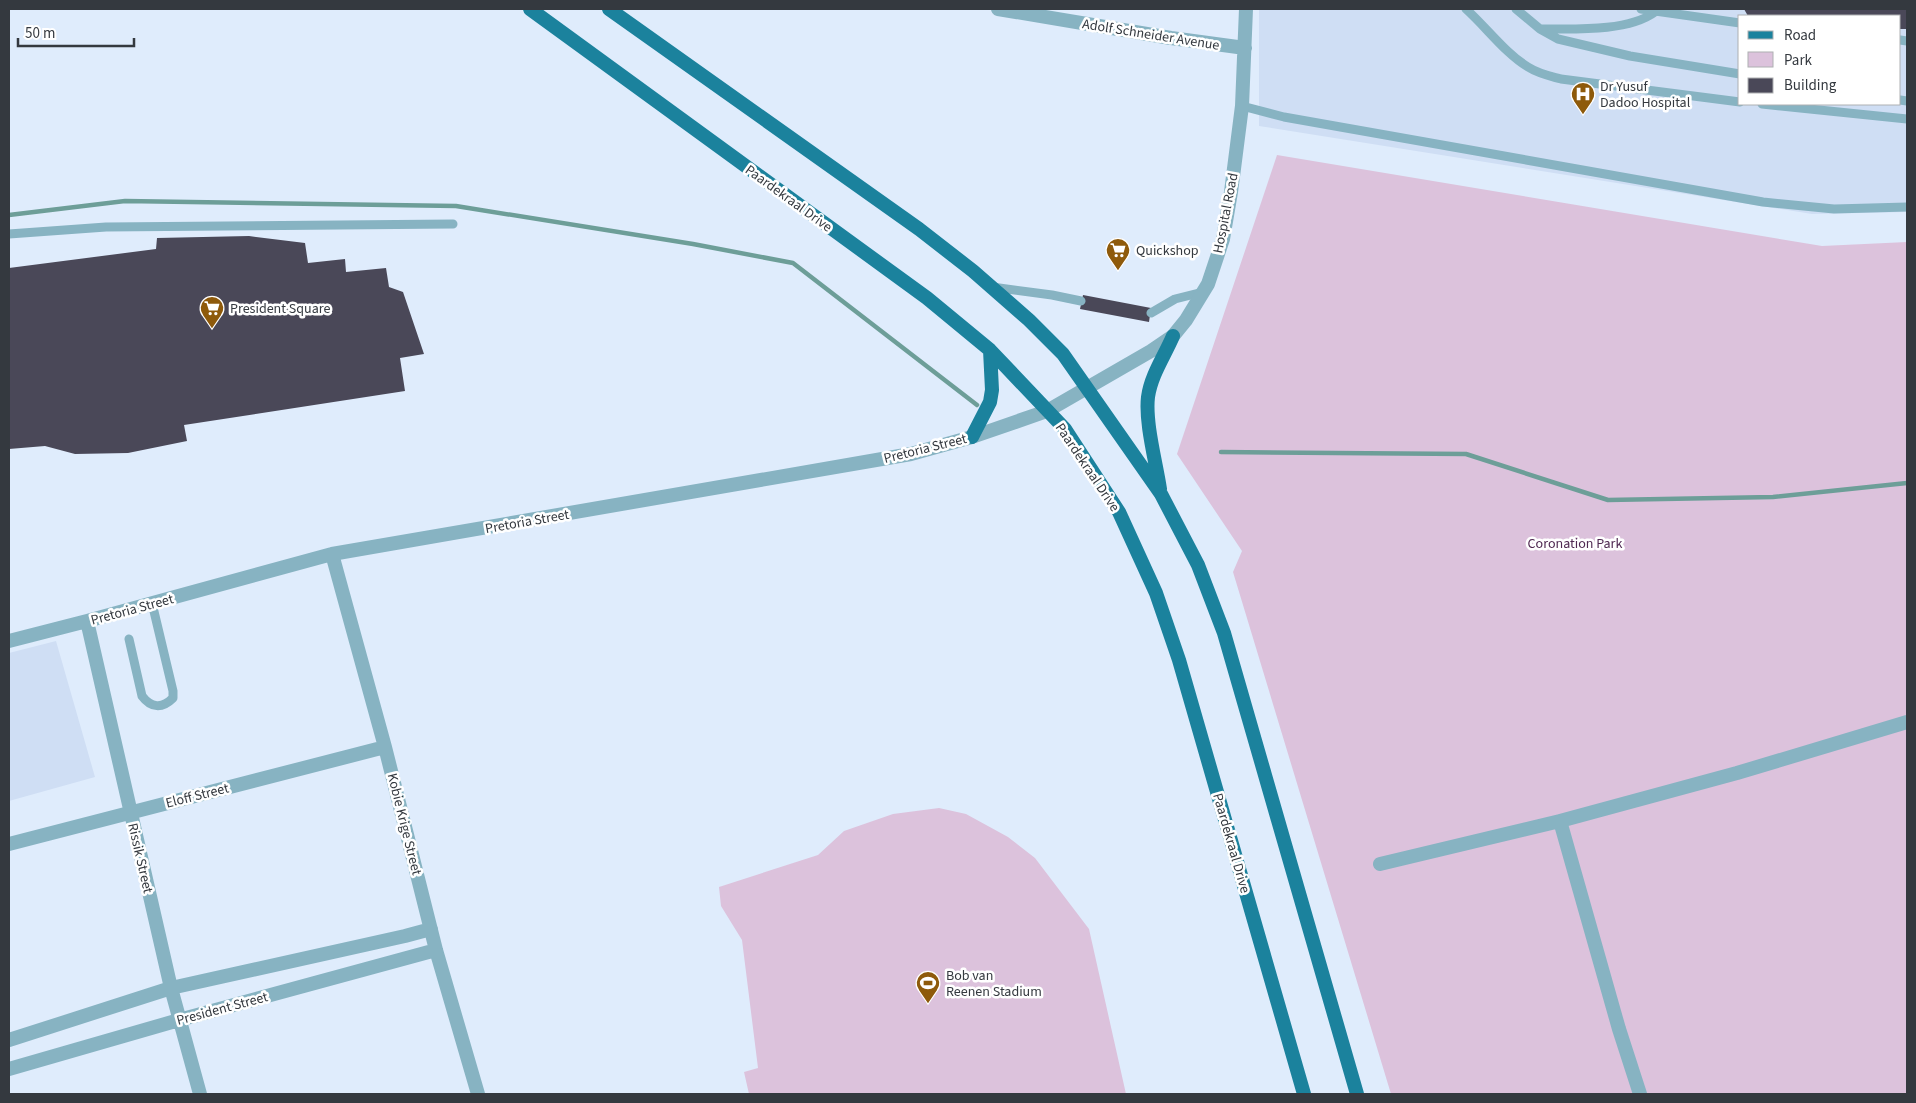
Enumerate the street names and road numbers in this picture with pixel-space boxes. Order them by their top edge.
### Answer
street label: Adolf Schneider Avenue [1081,14,1221,56]
street label: Paardekraal Drive [741,160,836,237]
street label: Hospital Road [1208,171,1244,255]
street label: Paardekraal Drive [1050,419,1124,516]
street label: Pretoria Street [882,429,969,469]
street label: Pretoria Street [484,505,571,539]
street label: Pretoria Street [89,589,176,631]
street label: Kobie Krige Street [382,771,426,878]
street label: Eloff Street [164,778,231,813]
street label: Paardekraal Drive [1207,791,1255,896]
street label: Rissik Street [122,821,158,896]
street label: President Street [174,987,270,1031]

